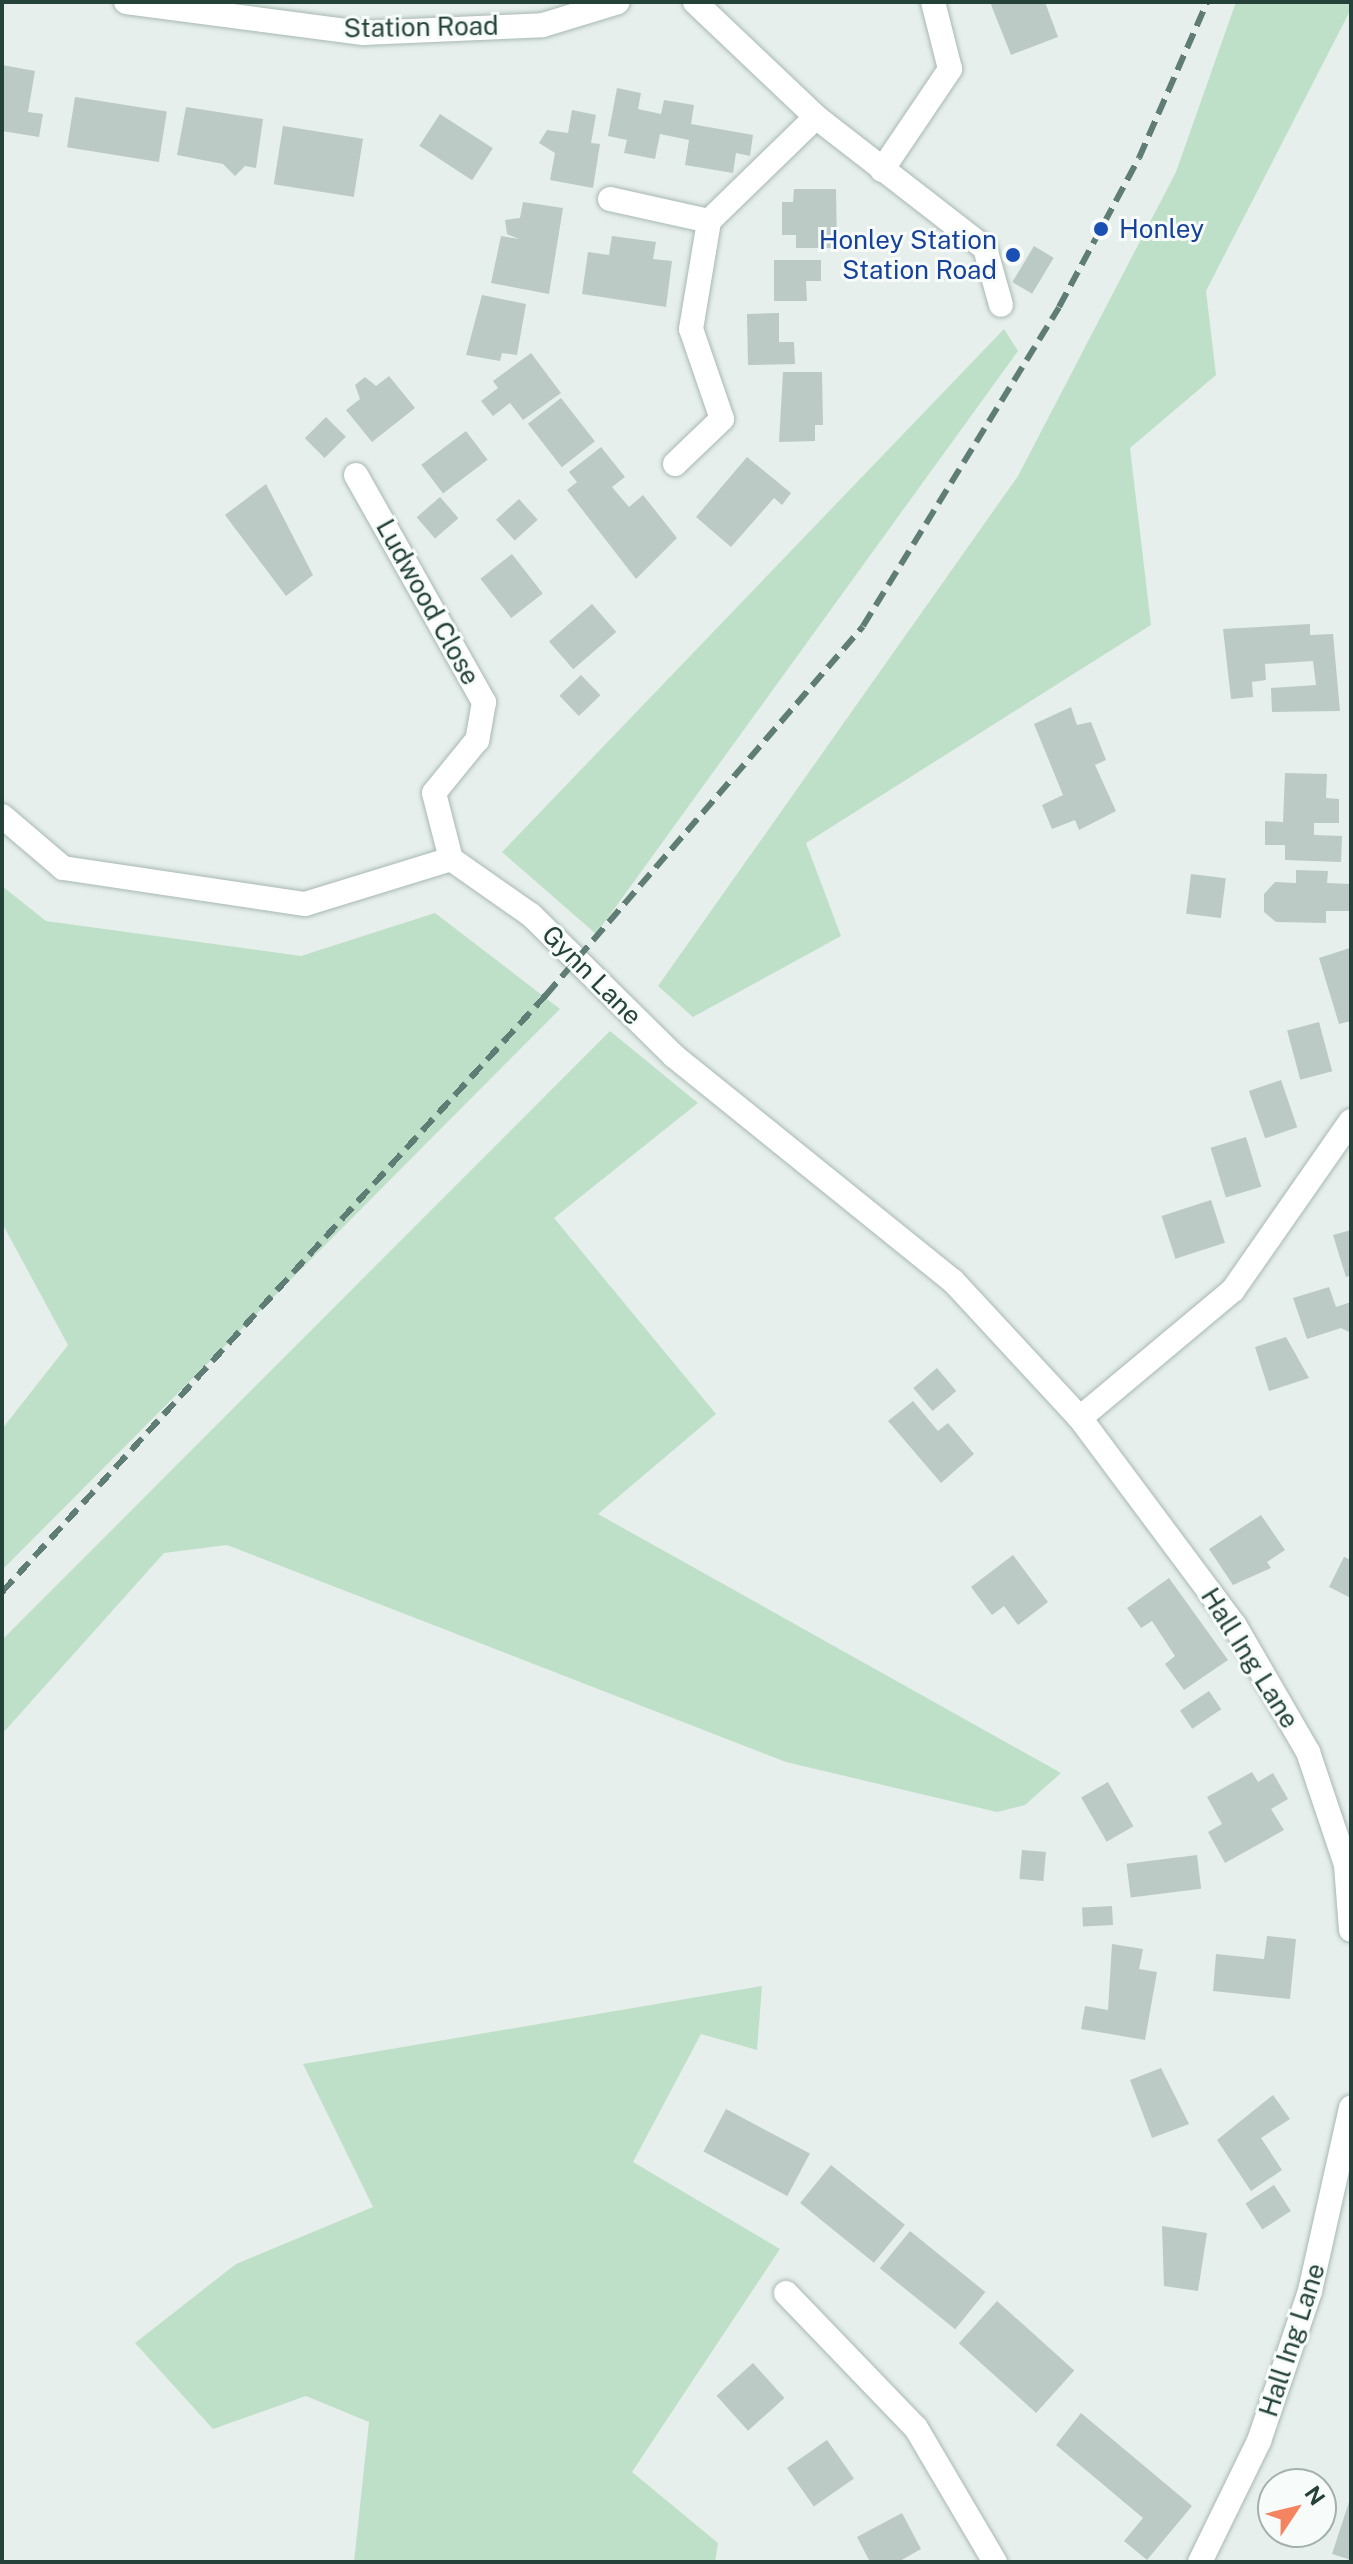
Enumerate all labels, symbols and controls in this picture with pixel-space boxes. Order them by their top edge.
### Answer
street label: Station Road [343,10,499,44]
place label: Honley [1119,213,1204,245]
marker: Honley [1090,218,1112,240]
place label: Honley Station Station Road [819,224,997,286]
marker: Honley Station Station Road [1004,246,1022,264]
street label: Ludwood Close [370,514,486,690]
street label: Gynn Lane [536,919,648,1031]
street label: Hall Ing Lane [1195,1582,1305,1734]
street label: Hall Ing Lane [1253,2259,1331,2421]
north arrow [1257,2468,1337,2548]
text: N [1299,2481,1331,2510]

